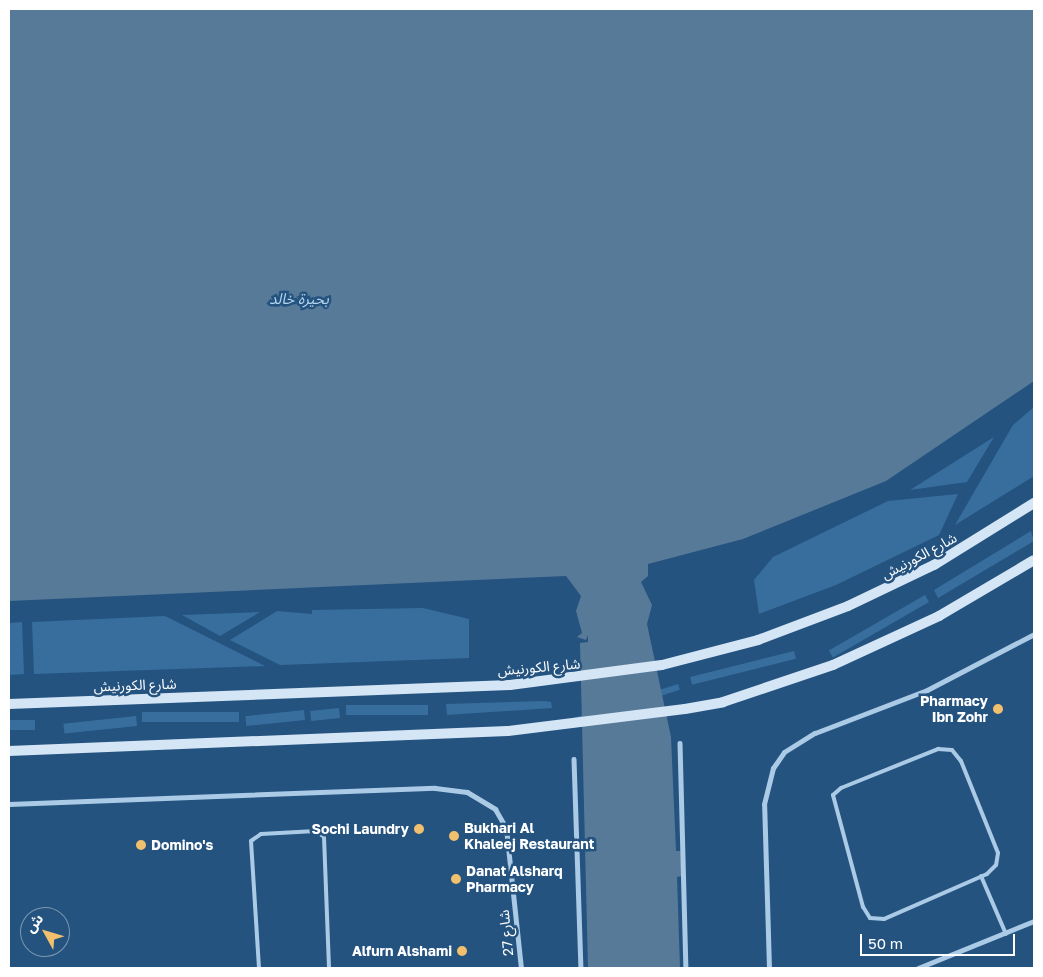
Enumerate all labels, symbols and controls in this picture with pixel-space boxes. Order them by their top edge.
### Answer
water label: بحيرة خالد [269,290,329,308]
street label: شارع الكورنيش [878,529,960,583]
street label: شارع الكورنيش [497,655,581,679]
street label: شارع الكورنيش [93,675,177,695]
place label: Pharmacy Ibn Zohr [920,693,988,726]
marker: Pharmacy Ibn Zohr [992,703,1004,715]
place label: Bukhari Al Khaleej Restaurant [464,820,594,852]
place label: Sochi Laundry [312,821,409,837]
marker: Sochi Laundry [413,823,425,835]
marker: Bukhari Al Khaleej Restaurant [448,830,460,842]
place label: Domino's [151,837,213,853]
marker: Domino's [135,839,147,851]
place label: Danat Alsharq Pharmacy [466,863,563,896]
marker: Danat Alsharq Pharmacy [450,873,462,885]
north arrow [20,907,70,957]
street label: شارع 27 [495,909,517,957]
text: ش [21,910,46,936]
scale bar [863,924,1018,956]
text: 50 m [868,934,903,952]
place label: Alfurn Alshami [352,943,452,959]
marker: Alfurn Alshami [456,945,468,957]

